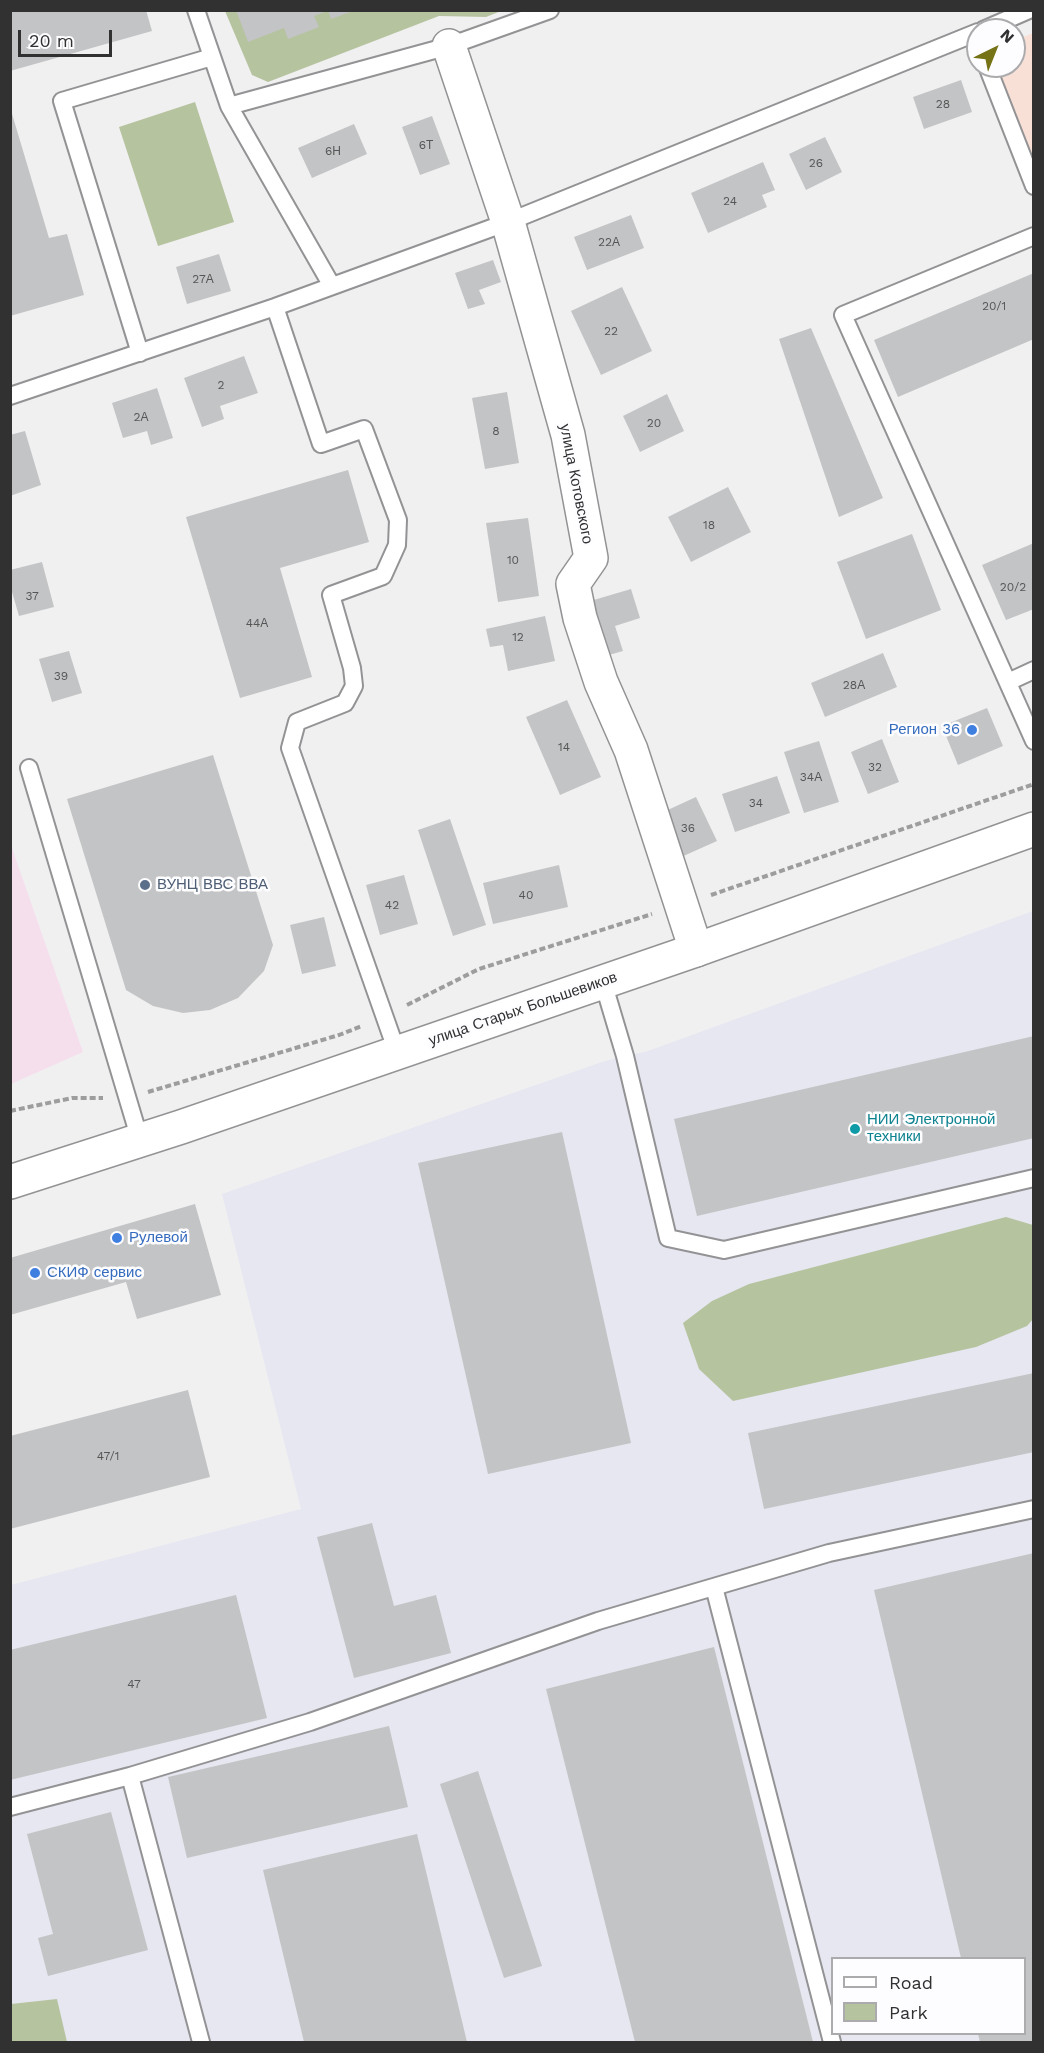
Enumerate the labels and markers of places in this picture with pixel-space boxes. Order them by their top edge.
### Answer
place label: Регион 36 [889,721,960,739]
marker: Регион 36 [965,723,979,737]
place label: ВУНЦ ВВС ВВА [157,876,268,894]
marker: ВУНЦ ВВС ВВА [138,878,152,892]
place label: НИИ Электронной техники [867,1111,995,1146]
marker: НИИ Электронной техники [848,1122,862,1136]
place label: Рулевой [129,1229,188,1247]
marker: Рулевой [110,1231,124,1245]
place label: СКИФ сервис [47,1264,142,1282]
marker: СКИФ сервис [28,1266,42,1280]

